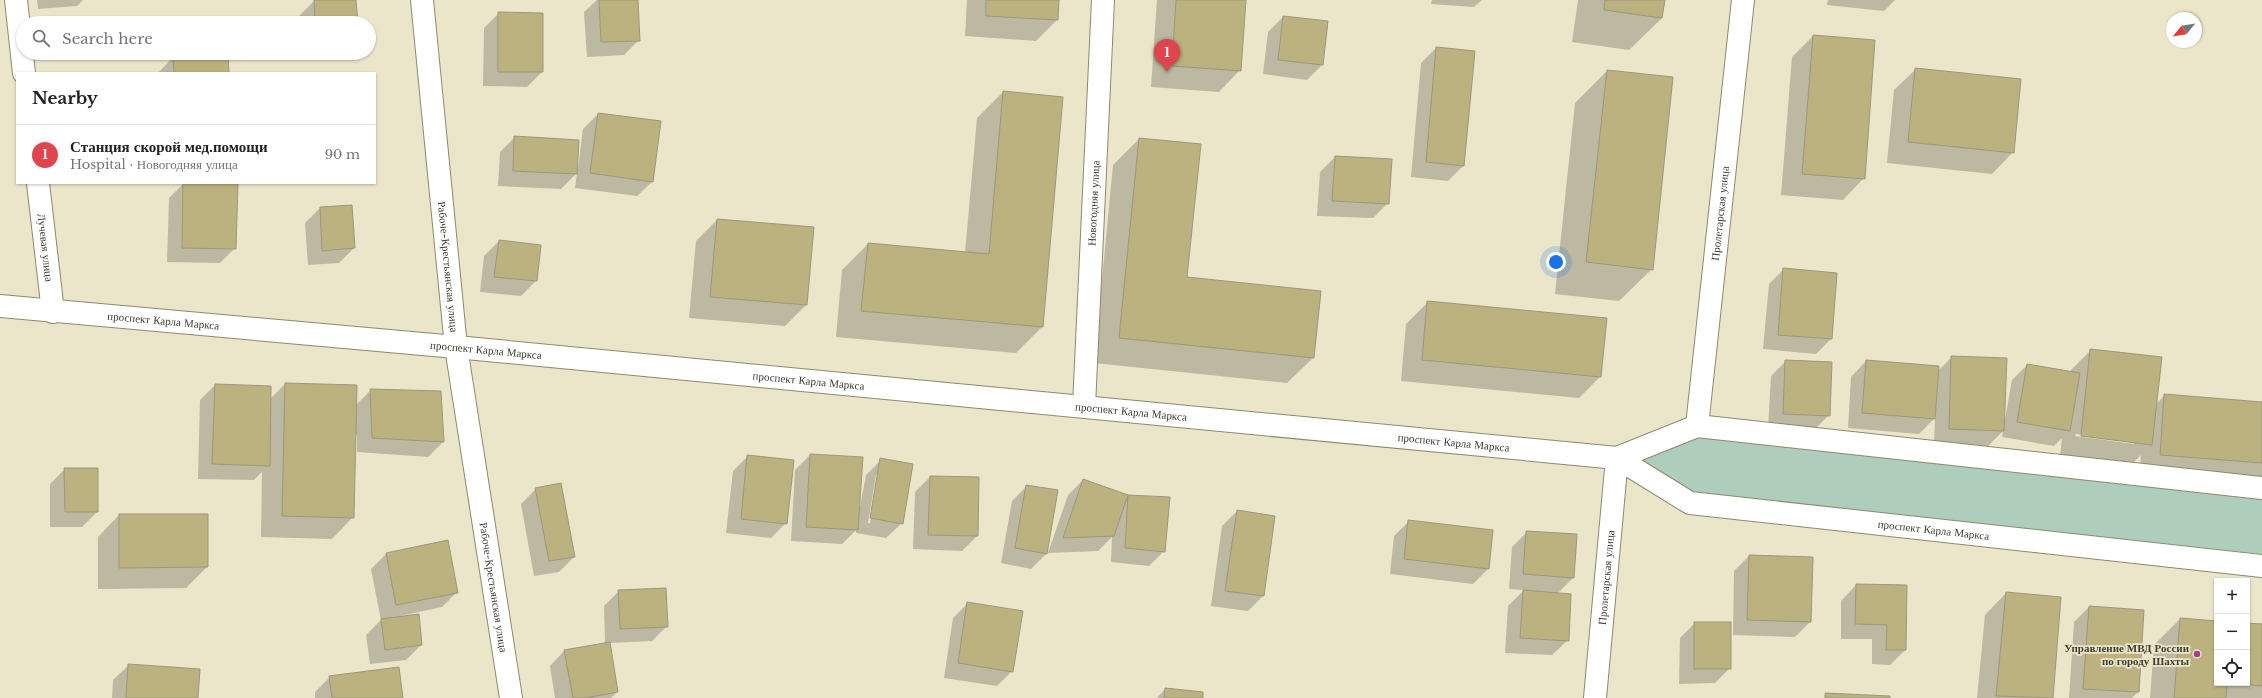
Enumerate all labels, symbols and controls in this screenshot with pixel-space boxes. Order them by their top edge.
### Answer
north arrow [2166,12,2202,48]
search box [16,16,376,60]
icon: search [30,27,52,49]
text: Search here [62,29,153,48]
pin: 1 [1154,39,1180,72]
text: Nearby [32,88,98,109]
text: Станция скорой мед.помощи [70,137,268,156]
text: 1 [42,146,48,163]
text: 90 m [325,146,360,163]
text: Hospital · Новогодняя улица [70,156,238,173]
street label: Новогодняя улица [1084,160,1102,246]
street label: Пролетарская улица [1708,165,1732,261]
street label: Рабоче-Крестьянская улица [435,201,462,333]
street label: Лучевая улица [35,213,56,283]
your location [1546,252,1566,272]
street label: проспект Карла Маркса [107,309,220,333]
street label: проспект Карла Маркса [430,338,543,362]
street label: проспект Карла Маркса [752,368,865,393]
street label: проспект Карла Маркса [1075,399,1188,424]
street label: проспект Карла Маркса [1397,430,1510,455]
street label: проспект Карла Маркса [1877,517,1990,543]
street label: Рабоче-Крестьянская улица [477,521,511,654]
street label: Пролетарская улица [1595,529,1617,625]
map controls [2214,578,2250,686]
button: + [2214,578,2250,614]
button: − [2214,614,2250,650]
place label: Управление МВД России по городу Шахты [2064,641,2190,668]
marker: Управление МВД России по городу Шахты [2192,649,2202,659]
button: locate [2214,650,2250,686]

